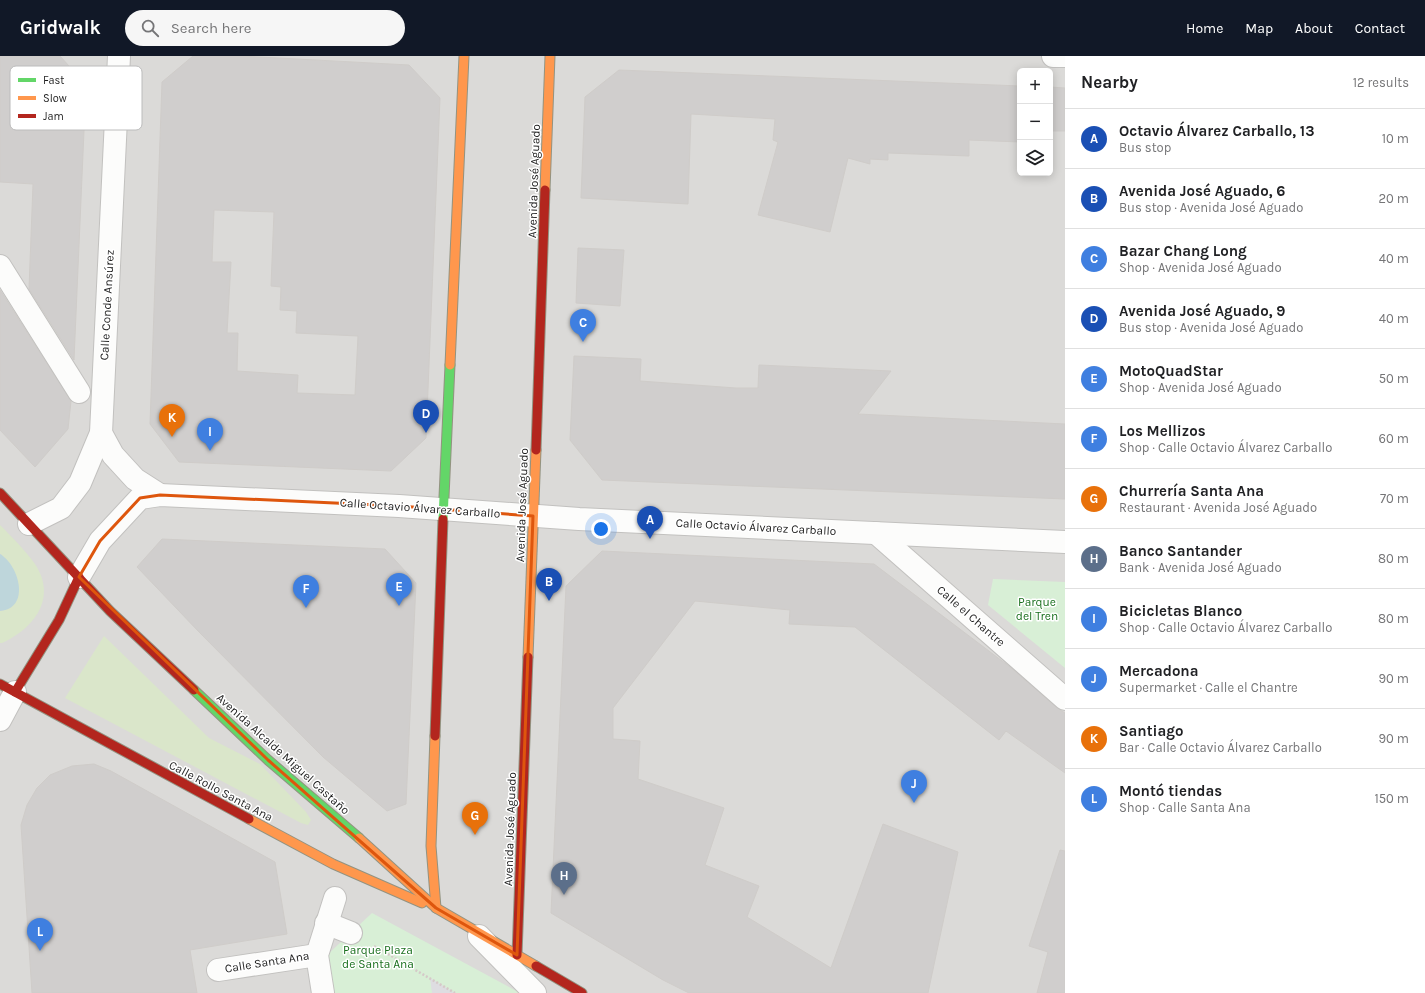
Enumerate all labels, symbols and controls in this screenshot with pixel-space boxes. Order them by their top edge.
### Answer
search box [125,10,405,46]
text: Gridwalk [20,17,101,39]
icon: search [139,17,161,39]
text: Search here [171,19,251,37]
text: Home [1186,20,1223,37]
text: Map [1245,20,1273,37]
text: About [1295,20,1333,37]
text: Contact [1355,20,1405,37]
legend [10,66,142,130]
map controls [1017,68,1053,176]
button: + [1017,68,1053,104]
text: Nearby [1081,72,1138,92]
text: Fast [43,74,64,87]
text: 12 results [1353,75,1409,90]
text: Slow [43,92,67,105]
button: − [1017,104,1053,140]
text: Jam [43,110,64,123]
text: Octavio Álvarez Carballo, 13 [1119,122,1314,140]
street label: Avenida José Aguado [525,124,543,238]
text: A [1090,131,1098,146]
text: 10 m [1382,131,1409,146]
button: layers [1017,140,1053,176]
text: Bus stop [1119,140,1171,155]
text: Avenida José Aguado, 6 [1119,182,1285,200]
text: B [1090,191,1098,206]
text: 20 m [1379,191,1409,206]
text: Bus stop · Avenida José Aguado [1119,200,1303,215]
text: Bazar Chang Long [1119,242,1247,260]
street label: Calle Conde Ansúrez [97,249,117,361]
text: C [1090,251,1098,266]
text: 40 m [1379,251,1409,266]
text: Shop · Avenida José Aguado [1119,260,1282,275]
text: Avenida José Aguado, 9 [1119,302,1285,320]
pin: C [570,309,596,342]
text: D [1090,311,1098,326]
text: 40 m [1379,311,1409,326]
text: Bus stop · Avenida José Aguado [1119,320,1303,335]
text: MotoQuadStar [1119,362,1223,380]
text: E [1090,371,1098,386]
text: 50 m [1379,371,1409,386]
text: Shop · Avenida José Aguado [1119,380,1282,395]
pin: D [413,400,439,433]
pin: K [159,404,185,437]
pin: I [197,418,223,451]
text: Los Mellizos [1119,422,1206,440]
text: F [1090,431,1098,446]
text: 60 m [1379,431,1409,446]
text: Shop · Calle Octavio Álvarez Carballo [1119,440,1332,455]
street label: Avenida José Aguado [513,448,531,562]
text: Churrería Santa Ana [1119,482,1264,500]
text: G [1090,491,1098,506]
text: 70 m [1380,491,1409,506]
street label: Calle Octavio Álvarez Carballo [339,494,501,521]
text: Restaurant · Avenida José Aguado [1119,500,1317,515]
pin: A [637,506,663,539]
street label: Calle Octavio Álvarez Carballo [675,515,837,538]
your location [591,519,611,539]
text: Banco Santander [1119,542,1242,560]
text: H [1089,551,1099,566]
text: 80 m [1378,551,1409,566]
text: Bank · Avenida José Aguado [1119,560,1282,575]
pin: B [536,568,562,601]
pin: E [386,573,412,606]
pin: F [293,575,319,608]
street label: Calle el Chantre [934,583,1008,649]
park label: Parque del Tren [1016,595,1058,623]
text: Bicicletas Blanco [1119,602,1242,620]
text: I [1092,611,1096,626]
text: 80 m [1378,611,1409,626]
text: Shop · Calle Octavio Álvarez Carballo [1119,620,1332,635]
text: Mercadona [1119,662,1199,680]
text: J [1091,671,1097,686]
text: 90 m [1378,671,1409,686]
text: Supermarket · Calle el Chantre [1119,680,1298,695]
street label: Avenida Alcalde Miguel Castaño [214,691,352,817]
text: Santiago [1119,722,1184,740]
text: K [1090,731,1098,746]
text: 90 m [1378,731,1409,746]
text: Bar · Calle Octavio Álvarez Carballo [1119,740,1322,755]
street label: Calle Rollo Santa Ana [167,758,275,824]
pin: J [901,770,927,803]
street label: Avenida José Aguado [501,772,519,886]
text: Montó tiendas [1119,782,1222,800]
text: L [1091,791,1097,806]
text: 150 m [1374,791,1409,806]
text: Shop · Calle Santa Ana [1119,800,1251,815]
pin: G [462,802,488,835]
pin: H [551,862,577,895]
pin: L [27,918,53,951]
park label: Parque Plaza de Santa Ana [342,943,414,971]
street label: Calle Santa Ana [224,948,310,976]

